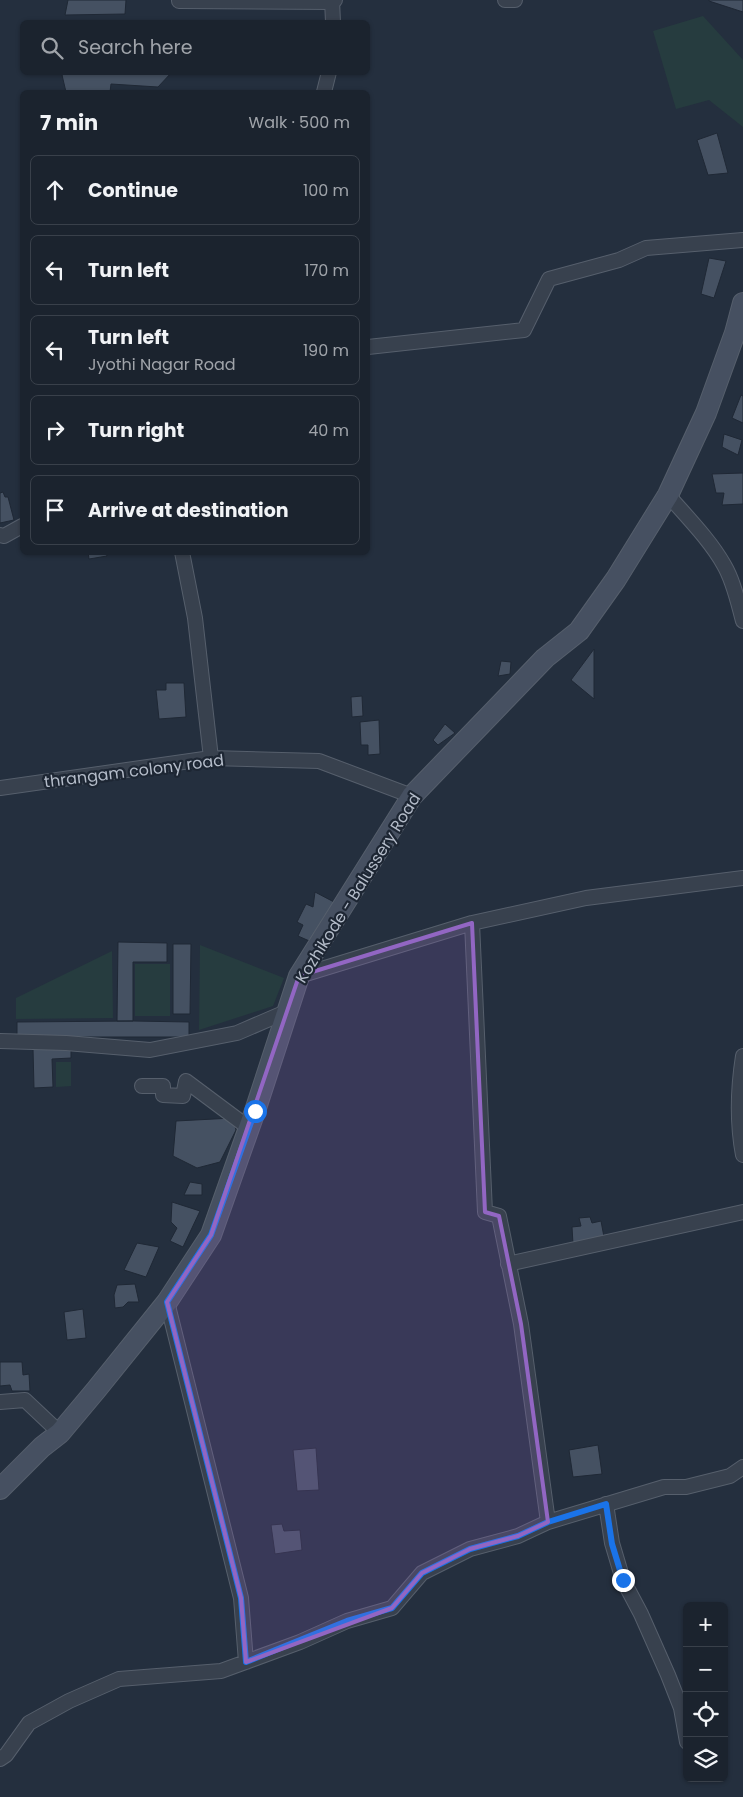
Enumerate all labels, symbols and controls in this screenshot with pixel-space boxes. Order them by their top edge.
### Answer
search box [20,20,370,75]
icon: search [38,34,66,62]
text: Search here [78,34,192,61]
text: 7 min [40,108,98,137]
text: Walk · 500 m [249,111,350,134]
icon: ahead [41,176,69,204]
text: Continue [88,177,178,204]
text: 100 m [303,179,349,202]
icon: left [41,256,69,284]
text: Turn left [88,257,169,284]
text: 170 m [304,259,349,282]
text: Turn left [88,324,169,351]
icon: left [41,336,69,364]
text: 190 m [303,339,349,362]
text: Jyothi Nagar Road [88,353,236,376]
icon: right [41,416,69,444]
text: Turn right [88,417,184,444]
text: 40 m [308,419,349,442]
icon: arrive [41,496,69,524]
text: Arrive at destination [88,497,289,524]
street label: thrangam colony road [43,749,225,793]
street label: Kozhikode - Balussery Road [290,789,426,987]
route start [244,1100,267,1123]
route end [612,1569,635,1592]
map controls [683,1602,728,1782]
button: + [683,1602,728,1647]
button: − [683,1647,728,1692]
button: locate [683,1692,728,1737]
button: layers [683,1737,728,1782]

